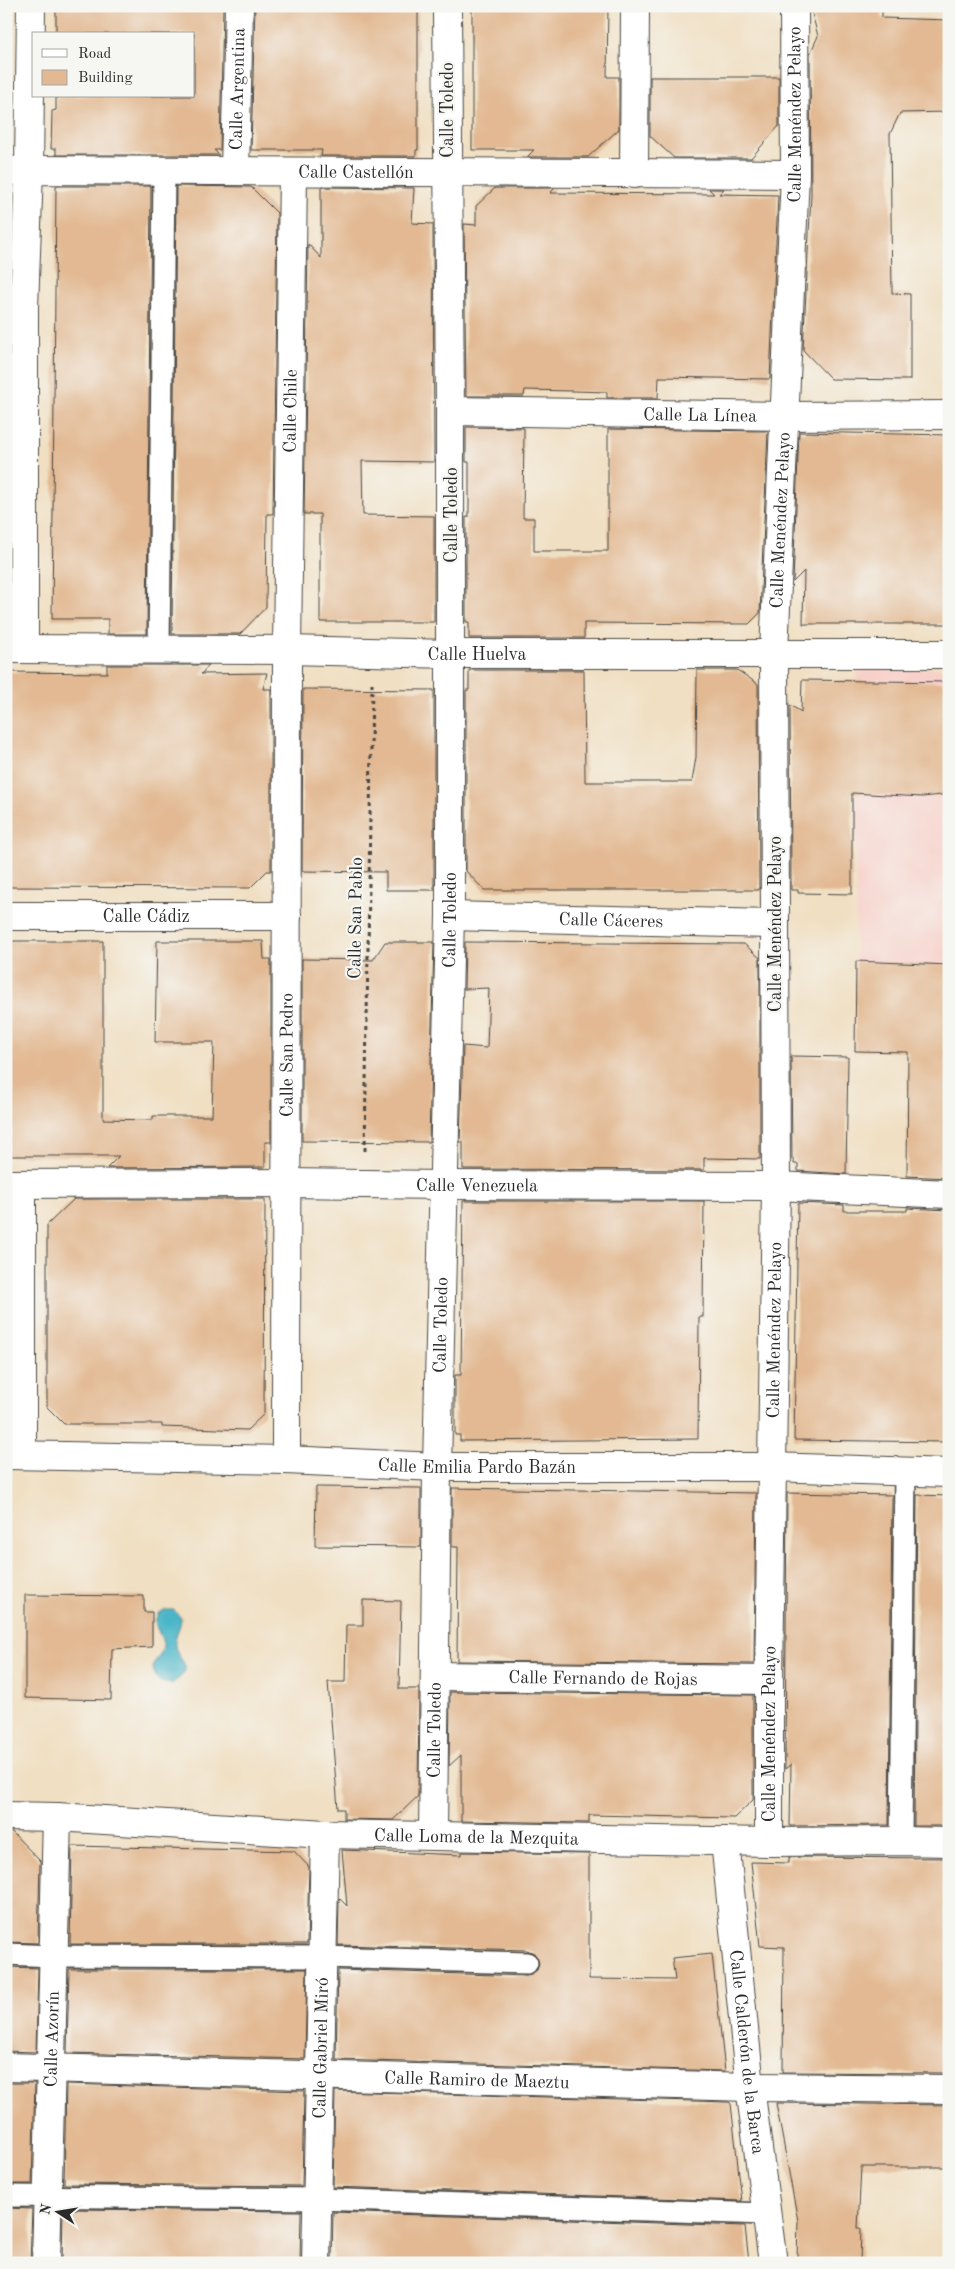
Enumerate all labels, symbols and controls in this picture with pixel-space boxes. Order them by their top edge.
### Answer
street label: Calle Menéndez Pelayo [786,26,805,203]
street label: Calle Argentina [227,27,248,151]
legend [32,32,195,98]
text: Road [78,47,112,62]
street label: Calle Toledo [439,62,457,158]
text: Building [78,71,133,86]
street label: Calle Castellón [298,163,414,182]
street label: Calle Chile [281,369,301,453]
street label: Calle La Línea [643,406,757,426]
street label: Calle Menéndez Pelayo [768,432,794,609]
street label: Calle Toledo [443,467,461,563]
street label: Calle Huelva [427,645,526,664]
street label: Calle Menéndez Pelayo [767,836,785,1012]
street label: Calle San Pablo [346,857,366,979]
street label: Calle Toledo [441,872,460,968]
street label: Calle Cádiz [102,908,190,926]
street label: Calle Cáceres [558,911,664,931]
street label: Calle San Pedro [278,993,297,1117]
street label: Calle Venezuela [416,1177,538,1195]
street label: Calle Menéndez Pelayo [765,1242,785,1418]
street label: Calle Toledo [431,1277,451,1373]
street label: Calle Emilia Pardo Bazán [377,1456,576,1477]
street label: Calle Menéndez Pelayo [761,1646,779,1822]
street label: Calle Fernando de Rojas [508,1669,698,1689]
street label: Calle Toledo [426,1682,445,1778]
street label: Calle Loma de la Mezquita [374,1827,579,1849]
street label: Calle Calderón de la Barca [726,1949,767,2155]
street label: Calle Gabriel Miró [311,1977,332,2119]
street label: Calle Azorín [42,1990,63,2088]
street label: Calle Ramiro de Maeztu [384,2069,570,2092]
north arrow [32,2186,82,2236]
text: N [38,2203,54,2216]

